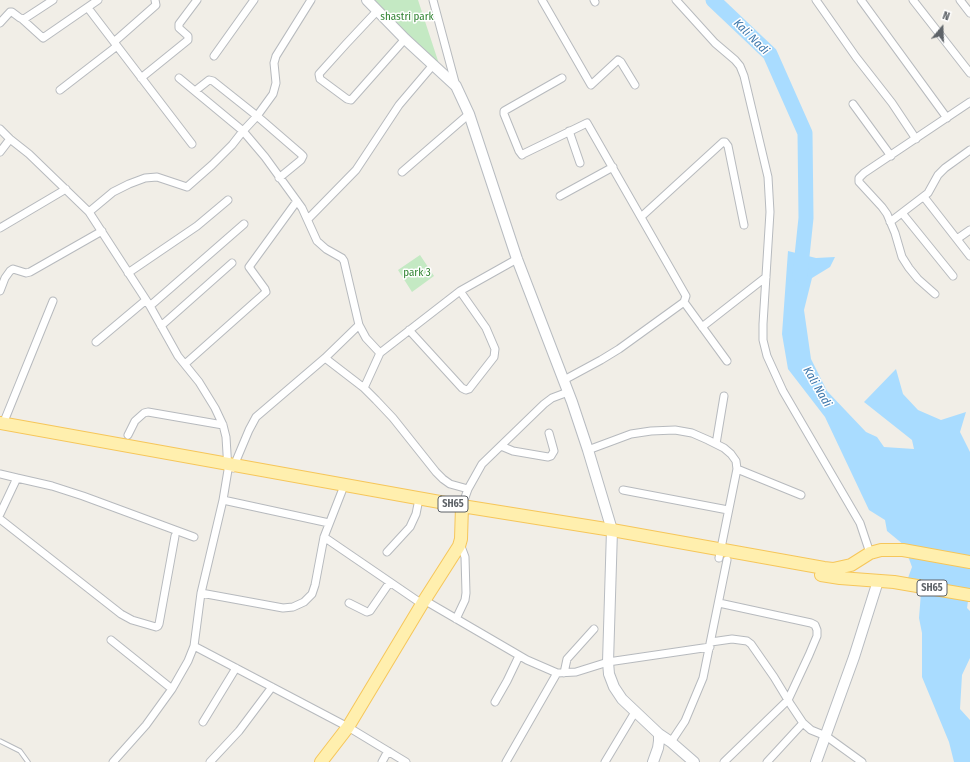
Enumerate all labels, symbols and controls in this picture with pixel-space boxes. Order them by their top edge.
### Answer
north arrow [922,8,962,48]
text: N [941,9,951,23]
park label: shastri park [380,10,434,24]
water label: Kali Nadi [730,16,772,58]
park label: park 3 [403,266,431,280]
water label: Kali Nadi [800,364,834,410]
road number: SH65 [438,496,468,512]
road number: SH65 [917,580,947,596]

